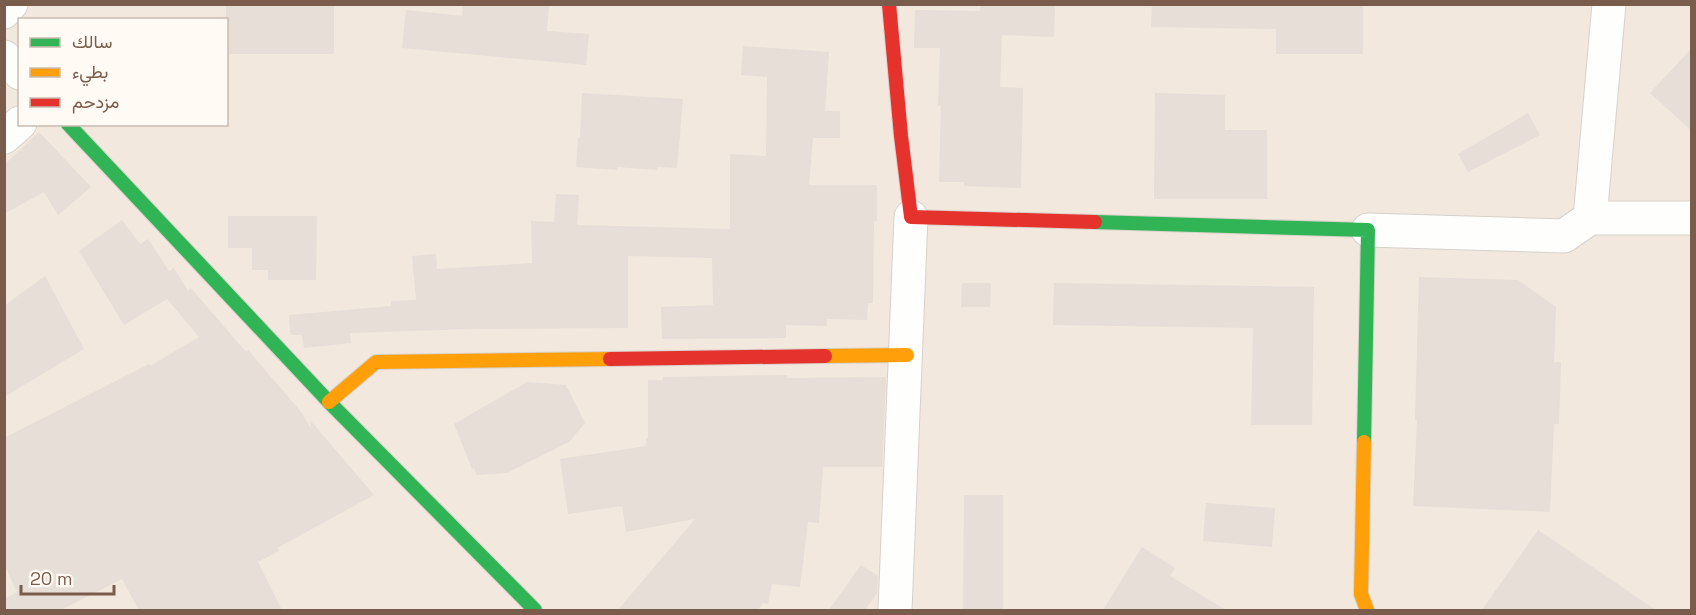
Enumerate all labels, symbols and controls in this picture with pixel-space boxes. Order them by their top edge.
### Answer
legend [18,18,228,126]
text: سالك [72,30,112,53]
text: بطيء [72,60,108,87]
text: مزدحم [72,90,119,114]
scale bar [21,558,114,596]
text: 20 m [30,567,73,590]

